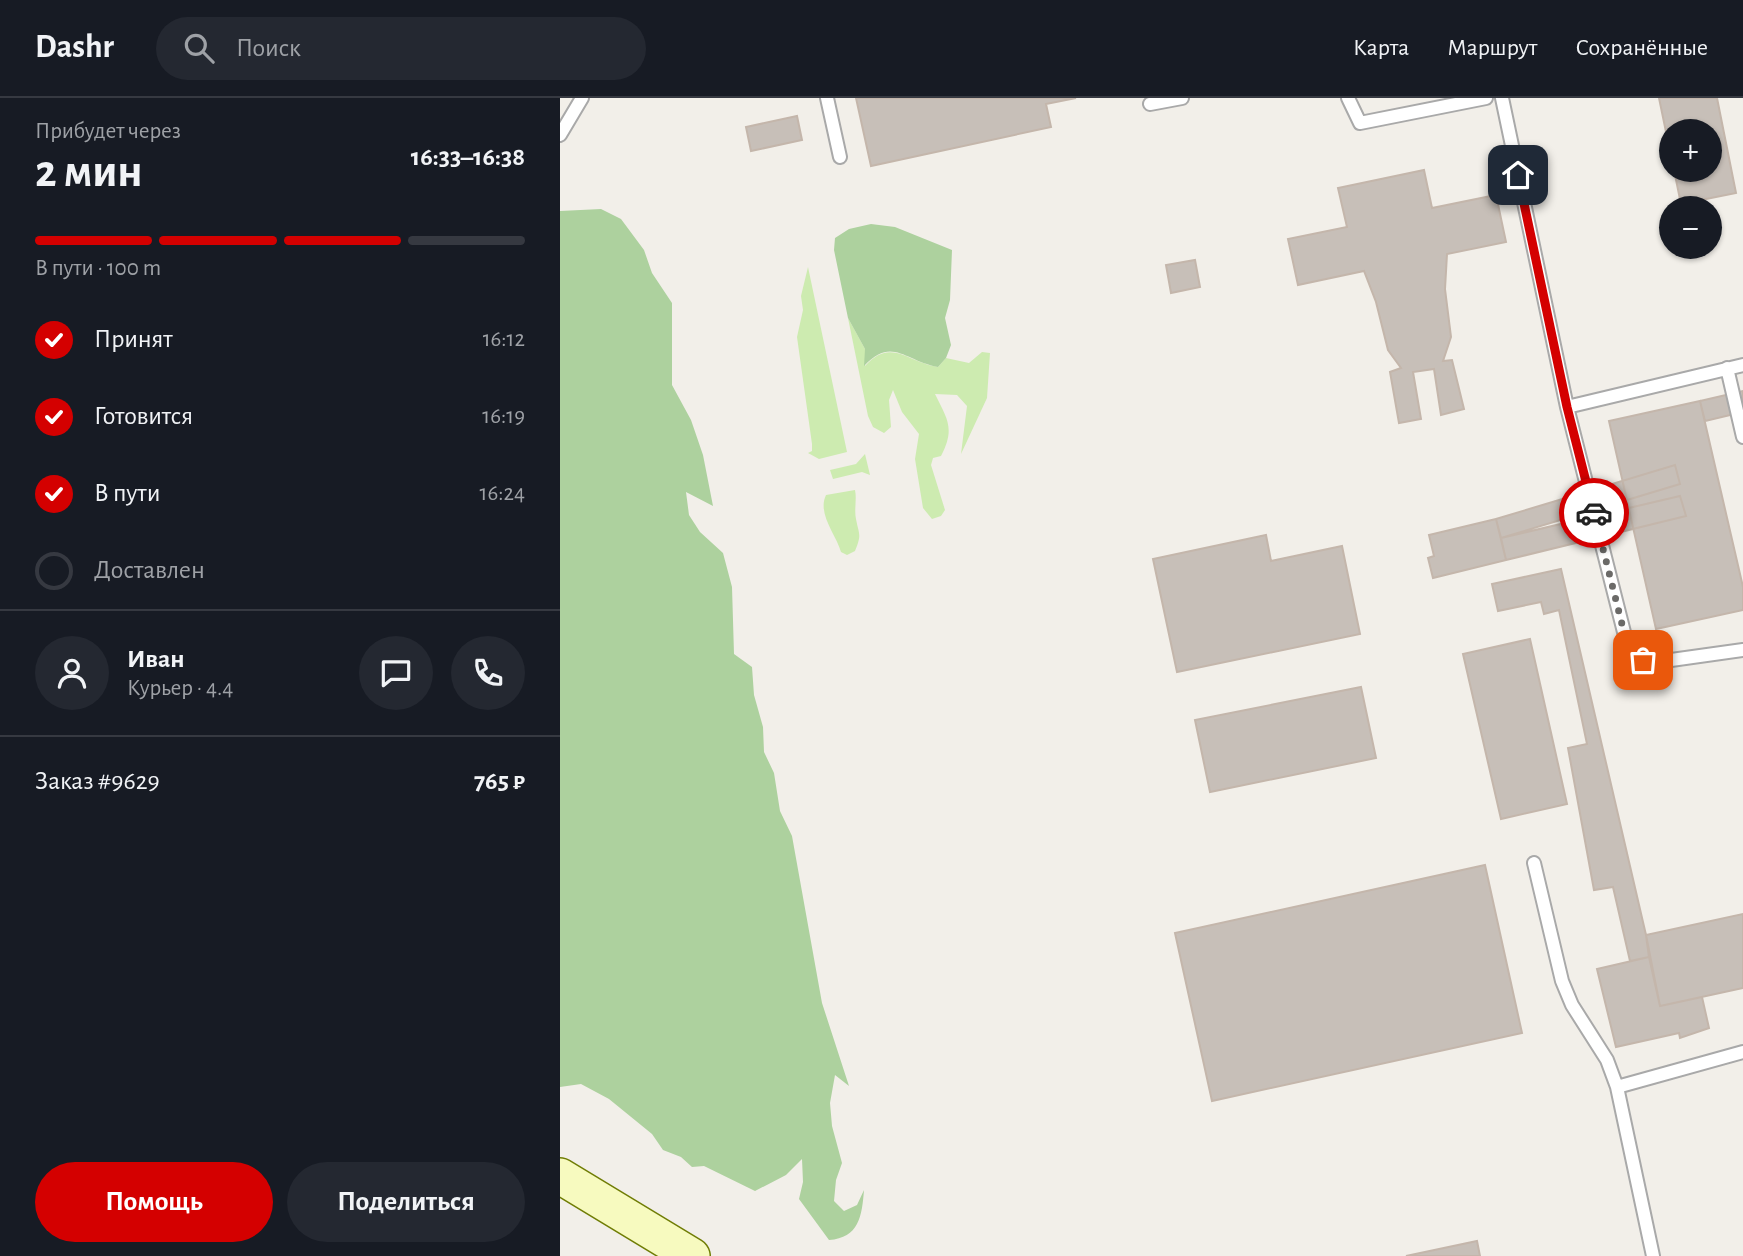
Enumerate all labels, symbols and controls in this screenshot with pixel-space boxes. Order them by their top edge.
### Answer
search box [156,17,646,80]
icon: search [180,29,218,67]
text: Dashr [35,31,114,64]
text: Поиск [236,35,301,61]
text: Карта [1353,36,1409,60]
text: Маршрут [1447,36,1537,60]
text: Сохранённые [1575,36,1708,60]
map controls [1659,119,1722,259]
button: + [1659,119,1722,182]
text: Прибудет через [35,120,181,143]
text: 16:33–16:38 [411,144,525,170]
pin [1488,145,1548,205]
text: 2 мин [35,149,143,195]
icon: home [1499,156,1537,194]
button: − [1659,196,1722,259]
text: В пути · 100 m [35,257,161,280]
icon: check [35,321,73,359]
text: Принят [94,326,173,352]
text: 16:12 [483,328,525,351]
icon: check [35,398,73,436]
text: Готовится [94,403,193,429]
text: 16:19 [482,405,525,428]
icon: check [35,475,73,513]
courier [1559,478,1629,548]
text: В пути [94,480,160,506]
text: 16:24 [479,482,525,505]
icon: car [1575,494,1613,532]
text: Доставлен [94,557,205,583]
pin [1613,630,1673,690]
button: person [35,636,109,710]
button: chat [359,636,433,710]
button: phone [451,636,525,710]
icon: bag [1624,641,1662,679]
text: Иван [127,646,185,672]
text: Курьер · 4.4 [127,677,233,700]
text: Заказ #9629 [35,768,160,794]
text: 765 ₽ [474,768,525,794]
button: Помощь [35,1162,273,1242]
button: Поделиться [287,1162,525,1242]

